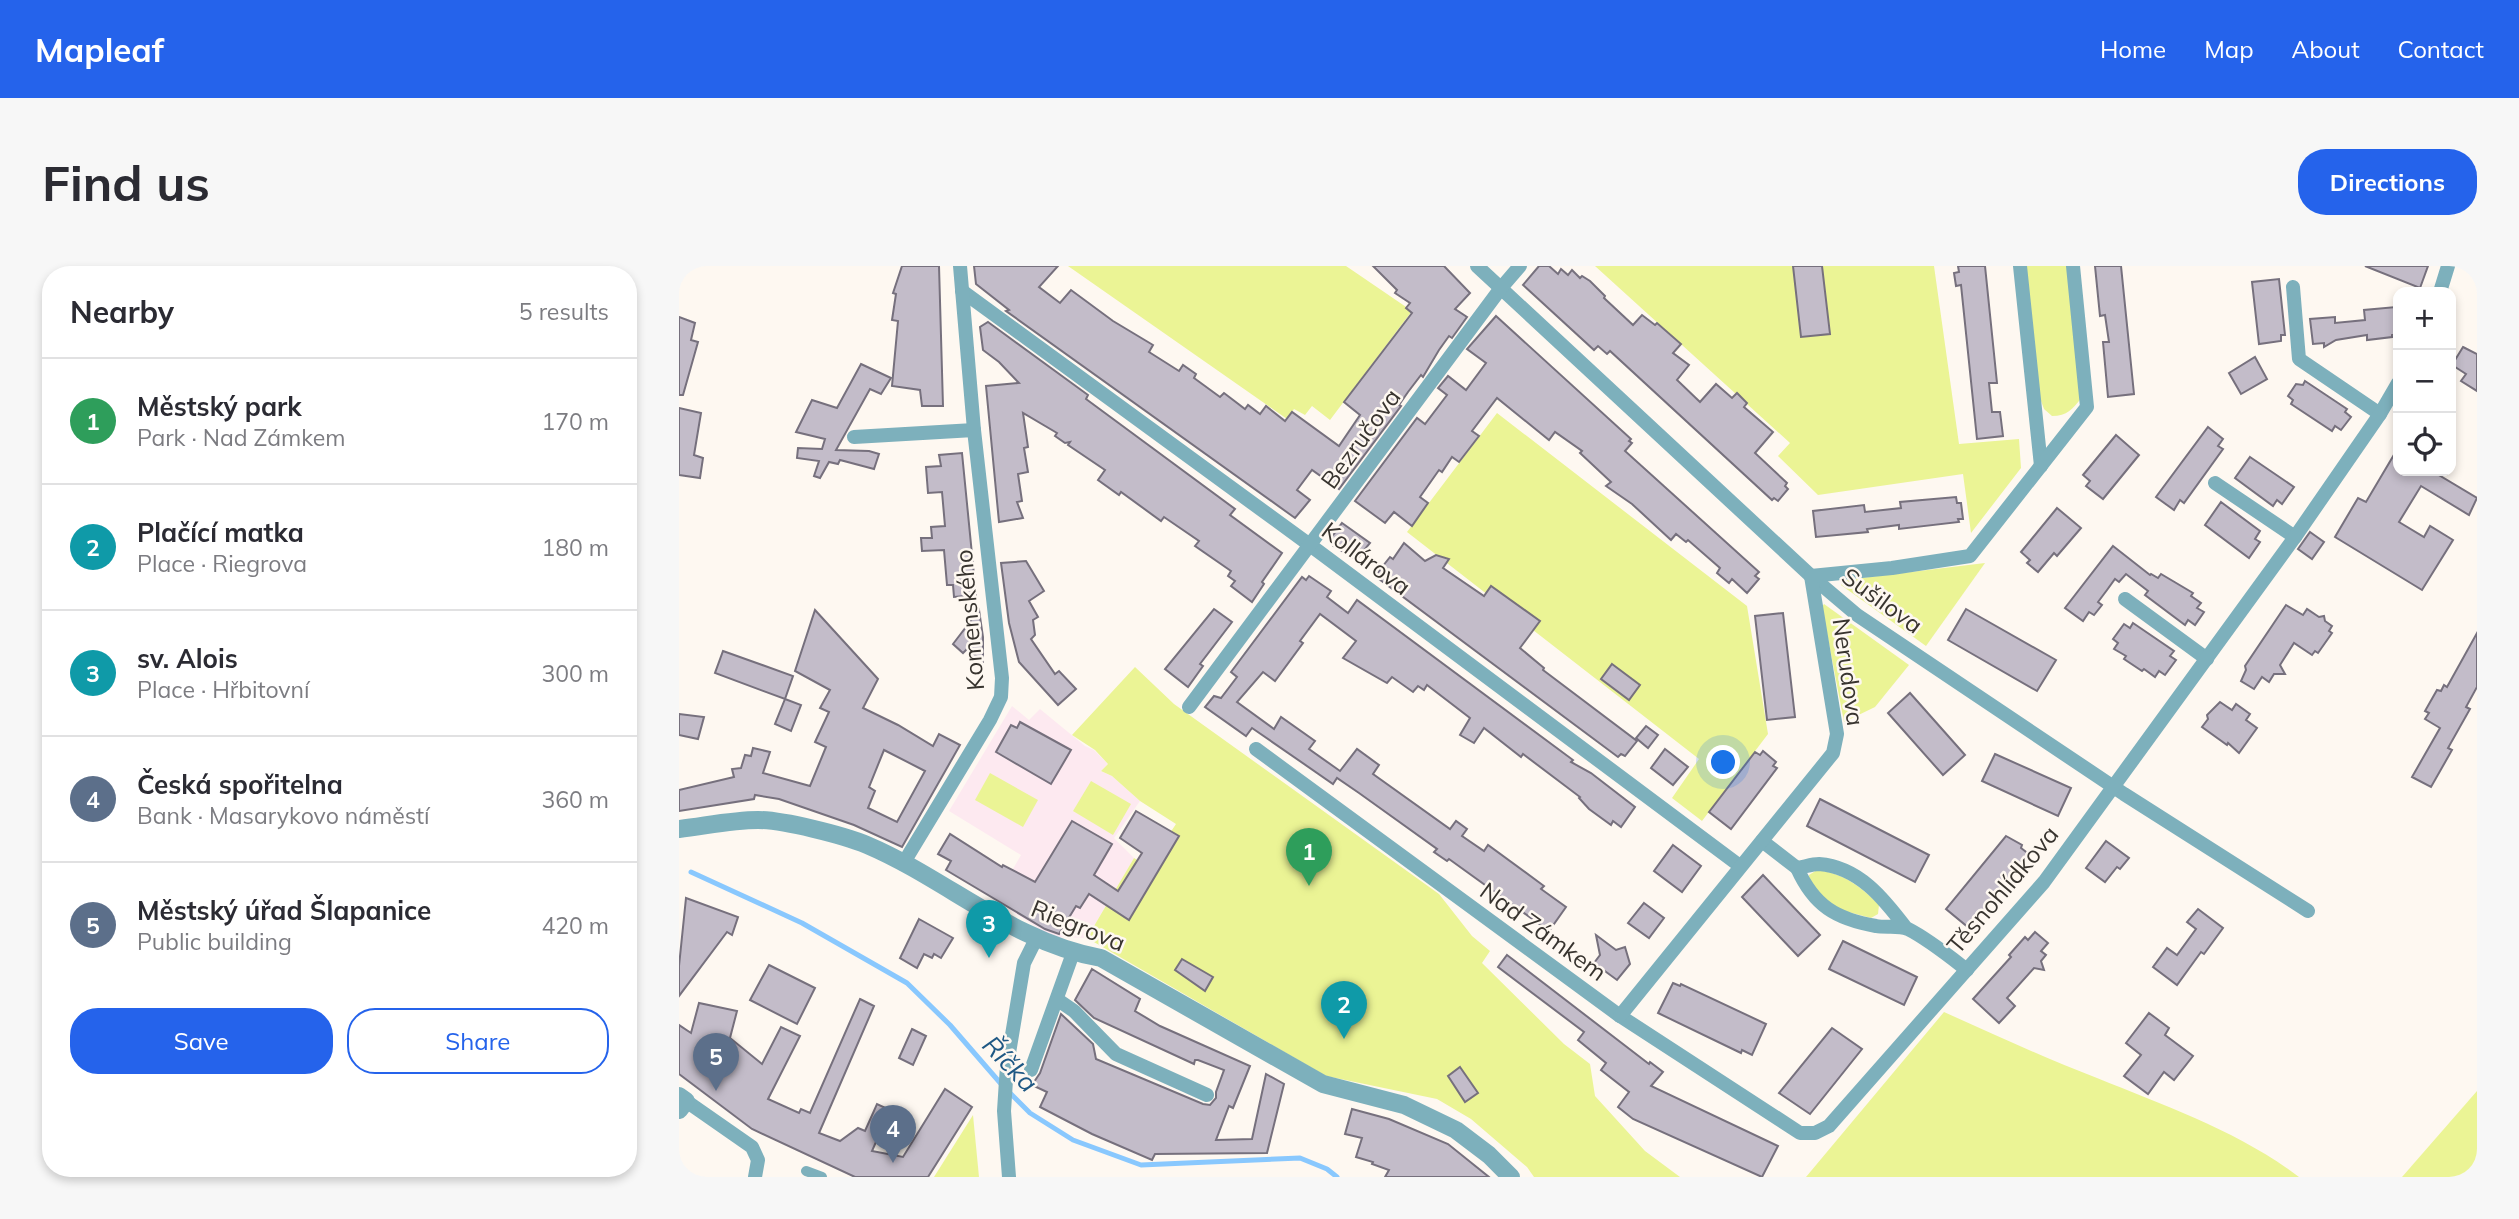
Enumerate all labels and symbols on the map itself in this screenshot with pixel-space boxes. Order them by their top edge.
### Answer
street label: Bezručova [1314,383,1407,494]
street label: Kollárova [1316,515,1417,601]
street label: Komenského [948,548,990,692]
street label: Sušilova [1836,561,1929,640]
street label: Nerudova [1827,616,1871,728]
your location [1706,745,1740,779]
street label: Těsnohlídkova [1940,819,2064,959]
pin: 1 [1286,828,1332,886]
street label: Nad Zámkem [1475,875,1613,987]
street label: Riegrova [1027,893,1130,957]
pin: 3 [966,900,1012,958]
pin: 2 [1321,981,1367,1039]
water label: Říčka [976,1028,1045,1099]
pin: 5 [693,1033,739,1091]
pin: 4 [870,1105,916,1163]

